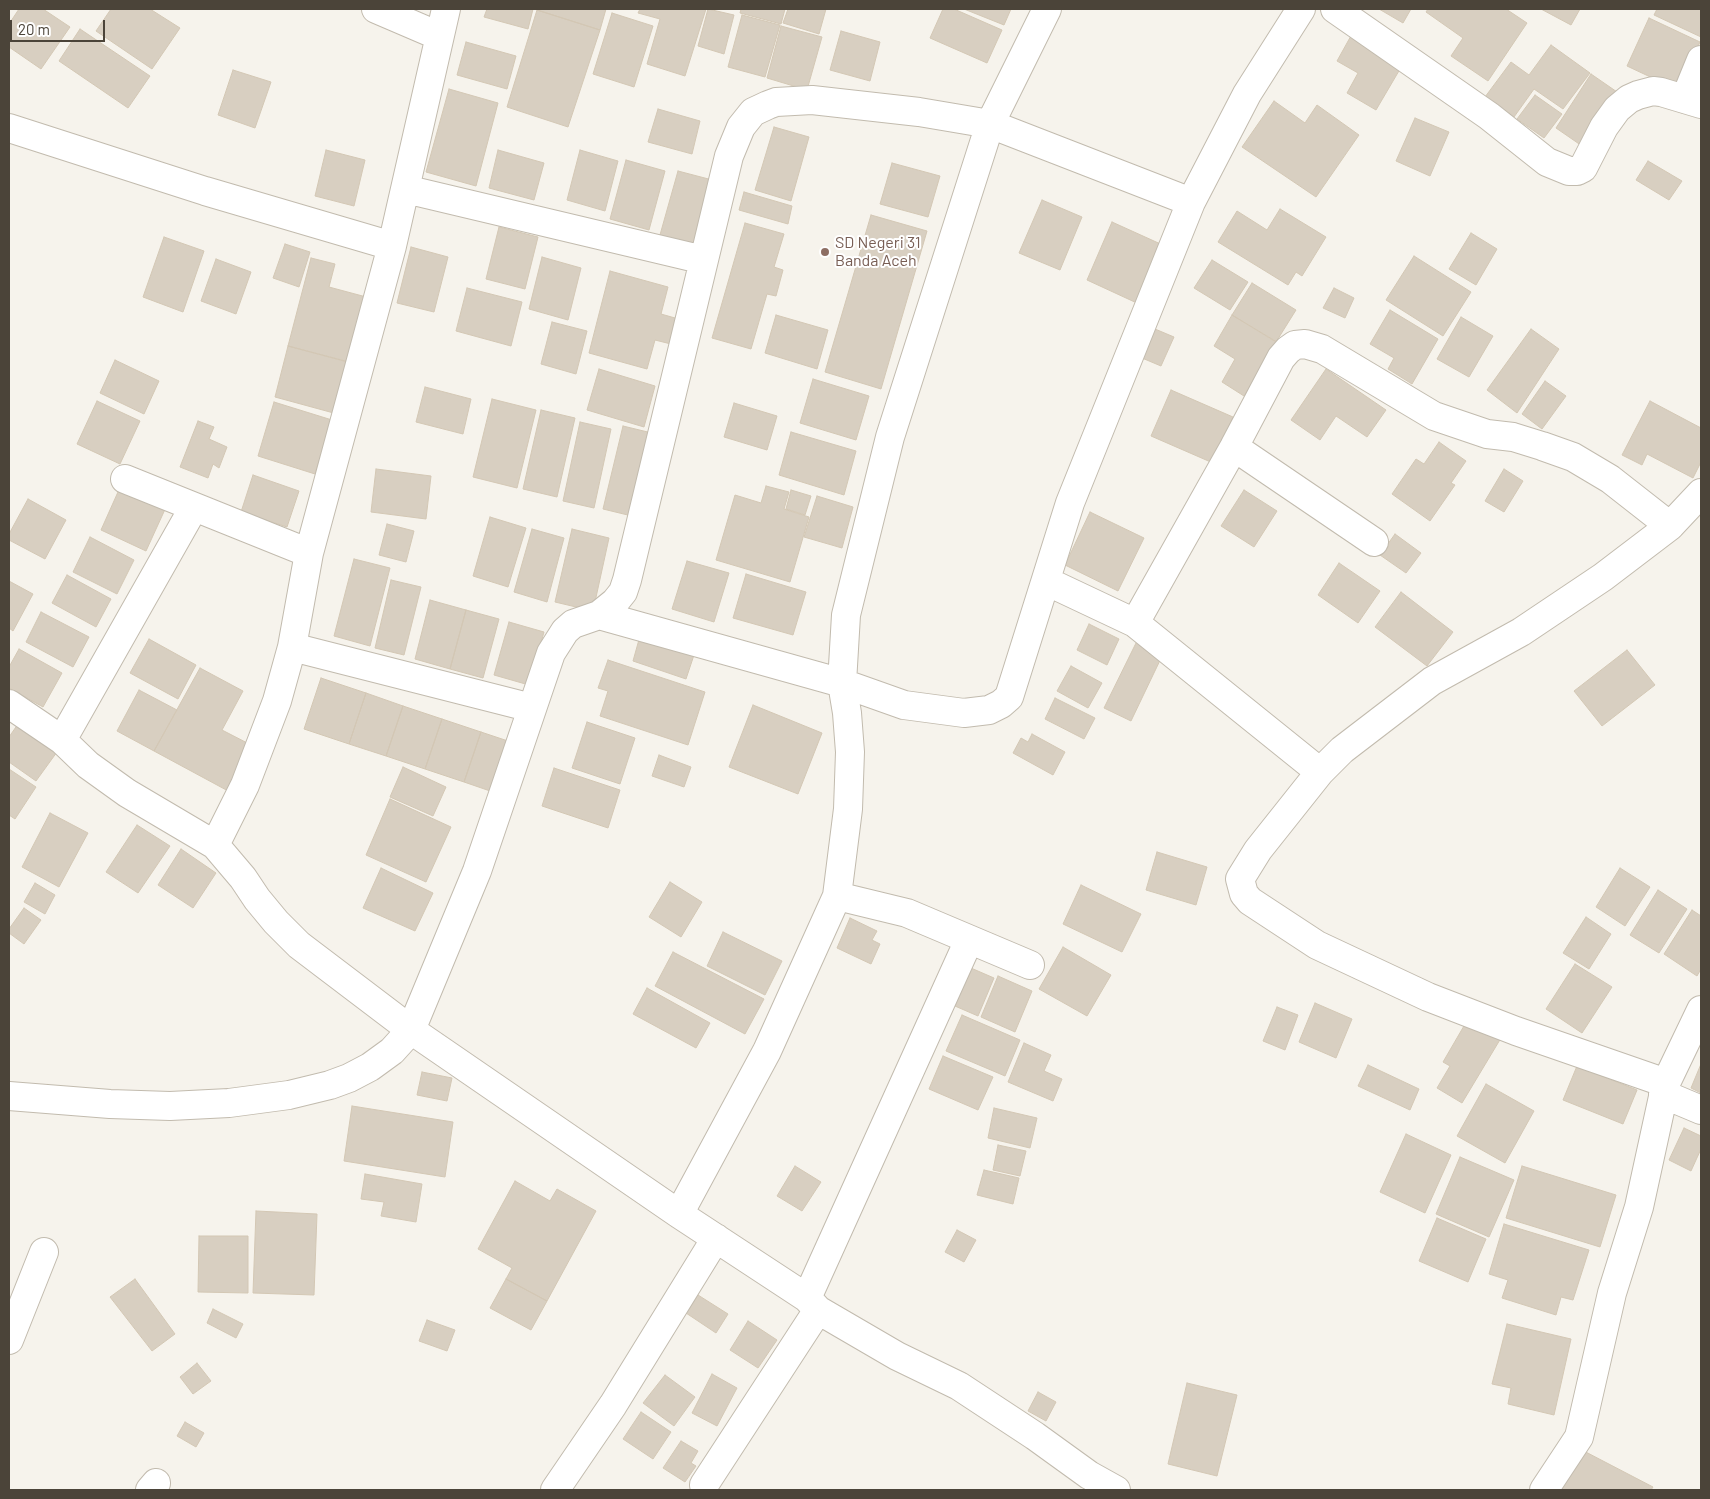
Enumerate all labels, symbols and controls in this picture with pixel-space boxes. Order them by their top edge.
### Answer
scale bar [12,10,108,42]
text: 20 m [18,20,50,38]
place label: SD Negeri 31 Banda Aceh [835,233,921,271]
marker: SD Negeri 31 Banda Aceh [819,246,831,258]

